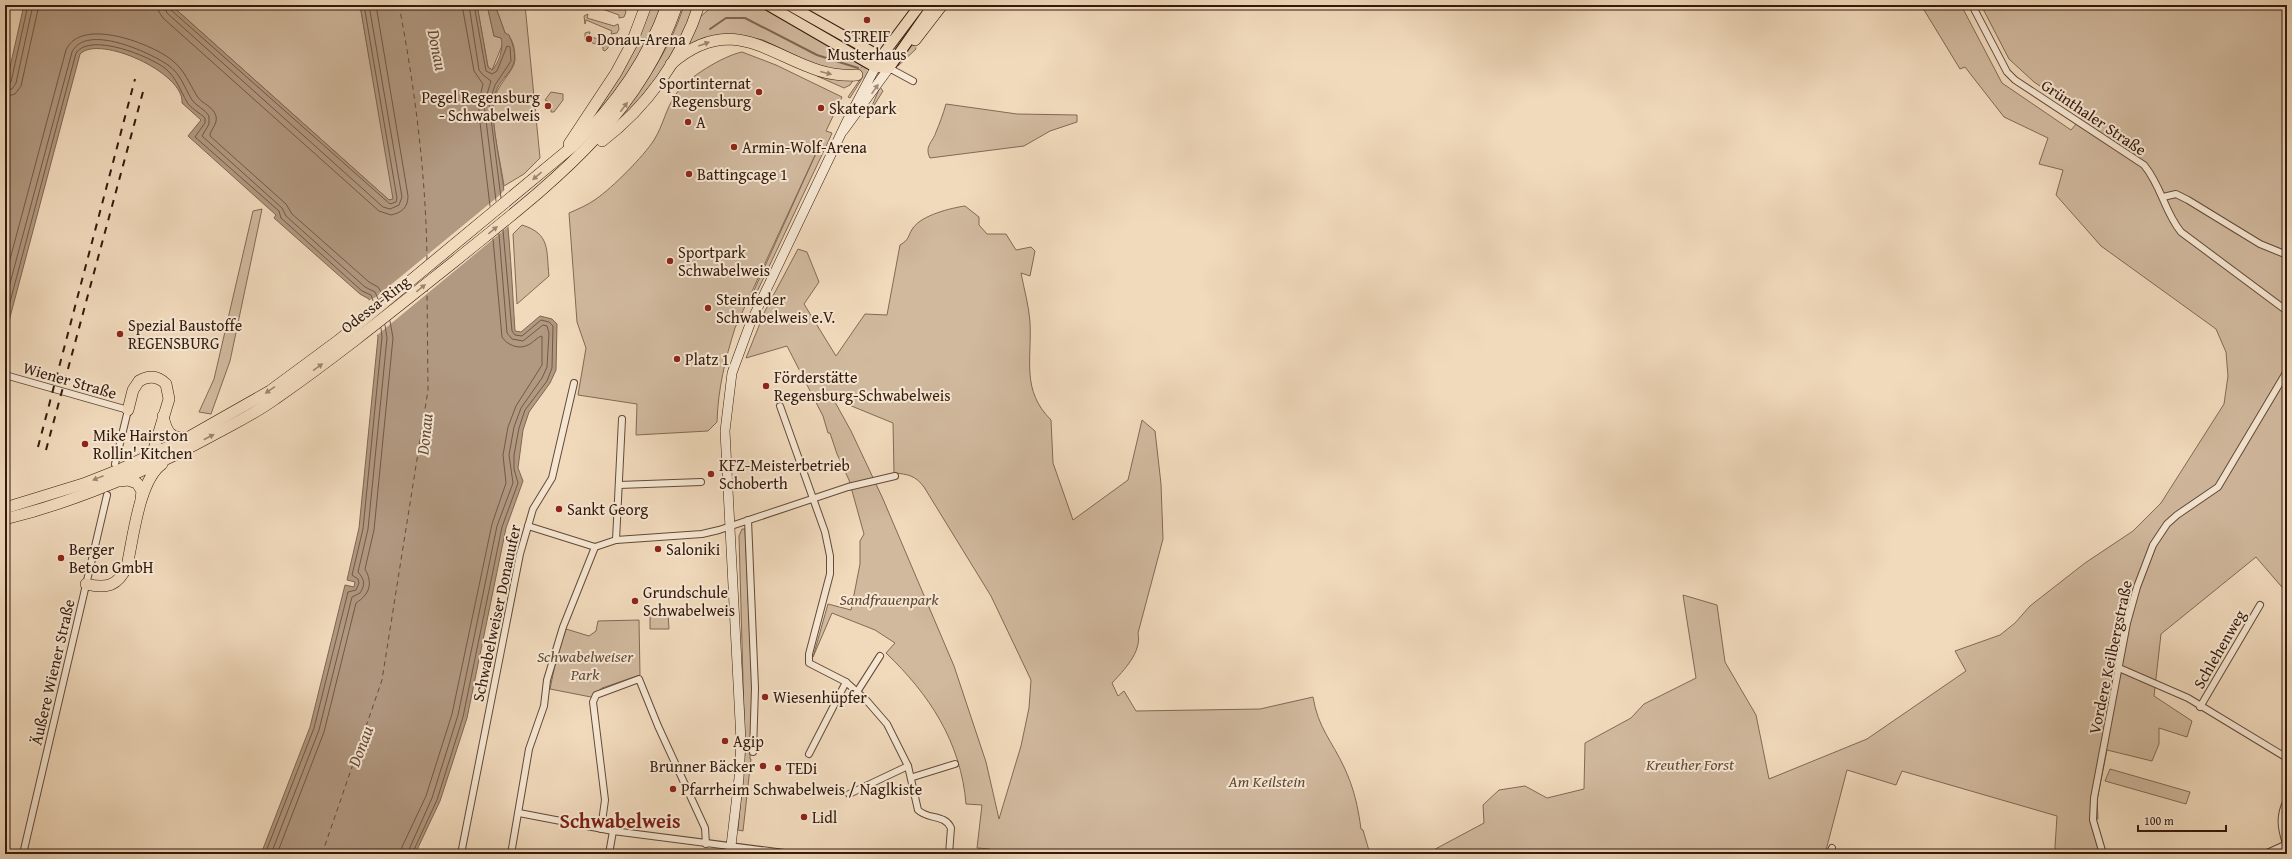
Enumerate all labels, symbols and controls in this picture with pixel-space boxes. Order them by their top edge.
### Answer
marker: STREIF Musterhaus [862,15,872,25]
place label: STREIF Musterhaus [827,24,907,66]
water label: Donau [422,26,454,73]
place label: Donau-Arena [597,27,686,51]
marker: Donau-Arena [584,34,594,44]
one-way arrow [698,41,710,47]
one-way arrow [820,70,832,76]
place label: Sportinternat Regensburg [659,71,751,113]
street label: Grünthaler Straße [2037,73,2151,161]
one-way arrow [871,84,879,95]
place label: Pegel Regensburg - Schwabelweis [421,85,540,127]
marker: Sportinternat Regensburg [754,87,764,97]
place label: Skatepark [829,96,897,120]
marker: Pegel Regensburg - Schwabelweis [543,101,553,111]
one-way arrow [619,102,628,113]
marker: Skatepark [816,103,826,113]
place label: A [696,110,706,134]
marker: A [683,117,693,127]
place label: Armin-Wolf-Arena [742,135,867,159]
marker: Armin-Wolf-Arena [729,142,739,152]
place label: Battingcage 1 [697,162,788,186]
marker: Battingcage 1 [684,169,694,179]
one-way arrow [532,171,543,180]
one-way arrow [487,226,498,235]
place label: Sportpark Schwabelweis [678,240,770,282]
marker: Sportpark Schwabelweis [665,256,675,266]
street label: Odessa-Ring [335,269,415,339]
one-way arrow [416,283,427,292]
place label: Steinfeder Schwabelweis e.V. [716,287,835,329]
marker: Steinfeder Schwabelweis e.V. [703,303,713,313]
place label: Spezial Baustoffe REGENSBURG [128,313,242,355]
marker: Spezial Baustoffe REGENSBURG [115,329,125,339]
place label: Platz 1 [685,347,730,371]
marker: Platz 1 [672,354,682,364]
street label: Wiener Straße [20,355,120,405]
one-way arrow [313,363,324,371]
place label: Förderstätte Regensburg-Schwabelweis [774,365,951,407]
marker: Förderstätte Regensburg-Schwabelweis [761,381,771,391]
one-way arrow [265,386,276,394]
water label: Donau [409,412,439,457]
place label: Mike Hairston Rollin' Kitchen [93,423,192,465]
one-way arrow [204,434,215,441]
marker: Mike Hairston Rollin' Kitchen [80,439,90,449]
place label: KFZ-Meisterbetrieb Schoberth [719,453,850,495]
marker: KFZ-Meisterbetrieb Schoberth [706,469,716,479]
one-way arrow [91,476,103,482]
place label: Sankt Georg [567,497,648,521]
marker: Sankt Georg [554,504,564,514]
street label: Schwabelweiser Donauufer [465,522,527,704]
place label: Berger Beton GmbH [69,537,154,579]
place label: Saloniki [666,537,721,561]
marker: Saloniki [653,544,663,554]
marker: Berger Beton GmbH [56,553,66,563]
street label: Vordere Keilbergstraße [2082,578,2138,736]
place label: Grundschule Schwabelweis [643,580,735,622]
park label: Sandfrauenpark [840,587,939,611]
marker: Grundschule Schwabelweis [630,596,640,606]
street label: Äußere Wiener Straße [24,597,80,747]
street label: Schlehenweg [2187,605,2251,693]
park label: Schwabelweiser Park [537,644,634,686]
place label: Wiesenhüpfer [773,685,867,709]
marker: Wiesenhüpfer [760,692,770,702]
water label: Donau [340,722,379,771]
place label: Agip [733,729,764,753]
marker: Agip [720,736,730,746]
park label: Kreuther Forst [1645,752,1735,776]
place label: Brunner Bäcker [650,754,755,778]
place label: TEDi [786,756,818,780]
marker: Brunner Bäcker [758,761,768,771]
marker: TEDi [773,763,783,773]
park label: Am Keilstein [1228,769,1305,793]
place label: Pfarrheim Schwabelweis / Naglkiste [681,777,922,801]
marker: Pfarrheim Schwabelweis / Naglkiste [668,784,678,794]
place label: Lidl [812,805,838,829]
district label: Schwabelweis [559,806,681,835]
scale bar [2138,807,2226,833]
marker: Lidl [799,812,809,822]
text: 100 m [2144,812,2174,829]

